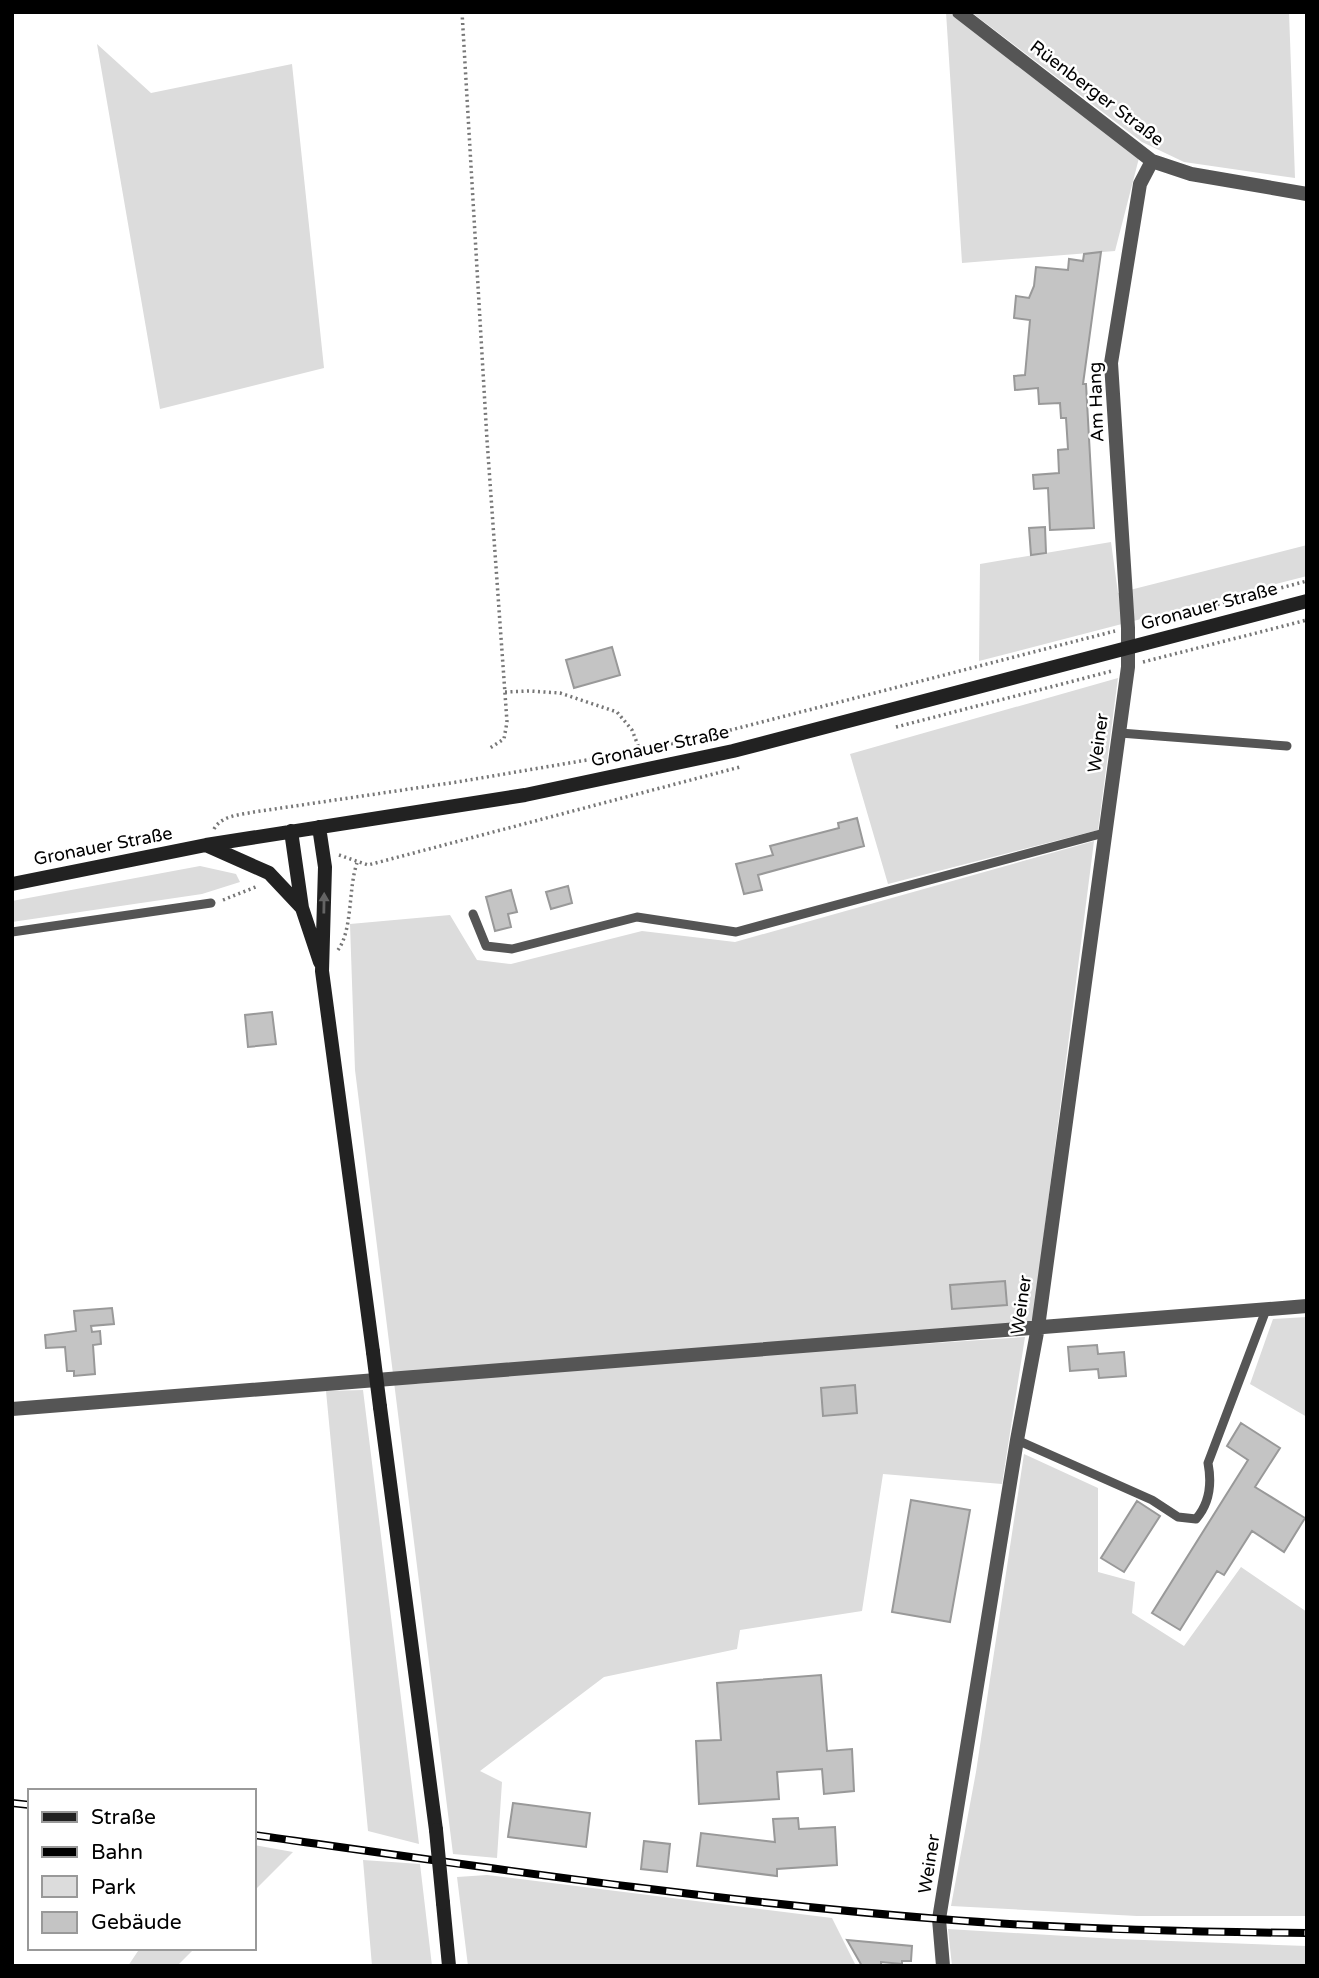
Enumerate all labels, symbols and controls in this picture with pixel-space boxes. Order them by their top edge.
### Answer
street label: Rüenberger Straße [1026,35,1168,151]
street label: Am Hang [1084,361,1108,443]
street label: Gronauer Straße [1138,577,1280,635]
street label: Weiner [1083,712,1113,774]
street label: Gronauer Straße [589,721,731,771]
street label: Gronauer Straße [32,822,174,870]
one-way arrow [319,892,330,914]
street label: Weiner [1006,1274,1036,1336]
legend [28,1789,256,1950]
text: Straße [91,1805,156,1830]
street label: Weiner [913,1832,945,1895]
text: Bahn [91,1840,143,1865]
text: Park [91,1875,136,1900]
text: Gebäude [91,1910,182,1935]

